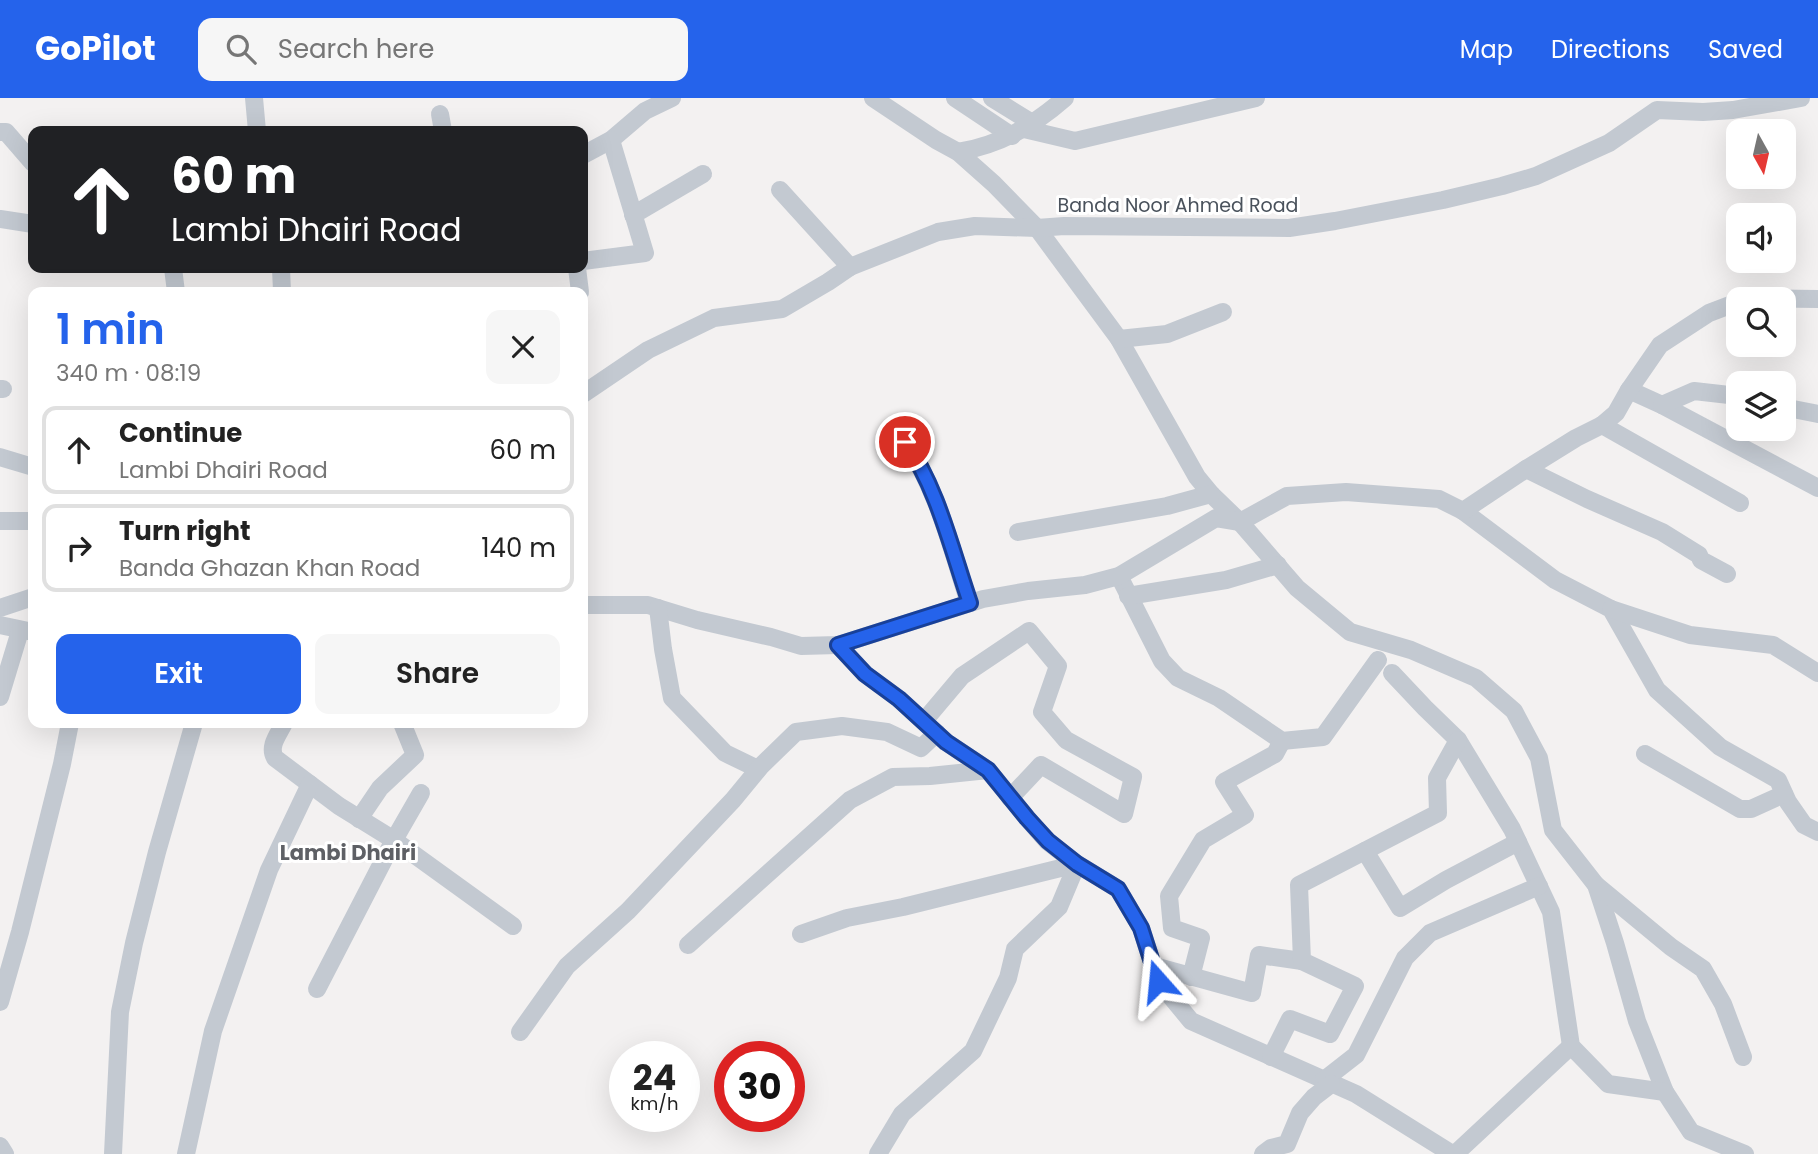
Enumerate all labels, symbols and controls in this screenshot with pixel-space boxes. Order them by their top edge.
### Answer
search box [198,18,688,81]
text: GoPilot [35,25,156,72]
icon: search [222,30,260,68]
text: Search here [278,31,434,67]
text: Map [1460,33,1513,66]
text: Directions [1551,33,1670,66]
text: Saved [1708,33,1783,66]
north arrow [1726,119,1796,189]
map controls [1726,119,1796,441]
text: 60 m [171,142,296,210]
icon: ahead [56,154,147,245]
street label: Banda Noor Ahmed Road [1058,192,1298,219]
button: sound [1726,203,1796,273]
text: Lambi Dhairi Road [171,207,462,252]
button: search [1726,287,1796,357]
text: 1 min [56,300,165,359]
button: close [486,310,560,384]
text: 340 m · 08:19 [56,357,201,389]
button: layers [1726,371,1796,441]
pin [875,412,935,472]
text: Continue [119,415,242,451]
icon: arrive [886,423,924,461]
icon: ahead [60,431,98,469]
text: 60 m [489,432,556,468]
text: Lambi Dhairi Road [119,454,328,486]
text: Turn right [119,513,251,549]
icon: right [60,529,98,567]
text: 140 m [481,530,556,566]
text: Banda Ghazan Khan Road [119,552,420,584]
button: Exit [56,634,301,714]
button: Share [315,634,560,714]
district label: Lambi Dhairi [280,838,416,867]
position arrow [1121,944,1195,1018]
speed limit sign: 30 [714,1041,805,1132]
text: 24 [633,1053,676,1102]
text: km/h [631,1091,678,1116]

